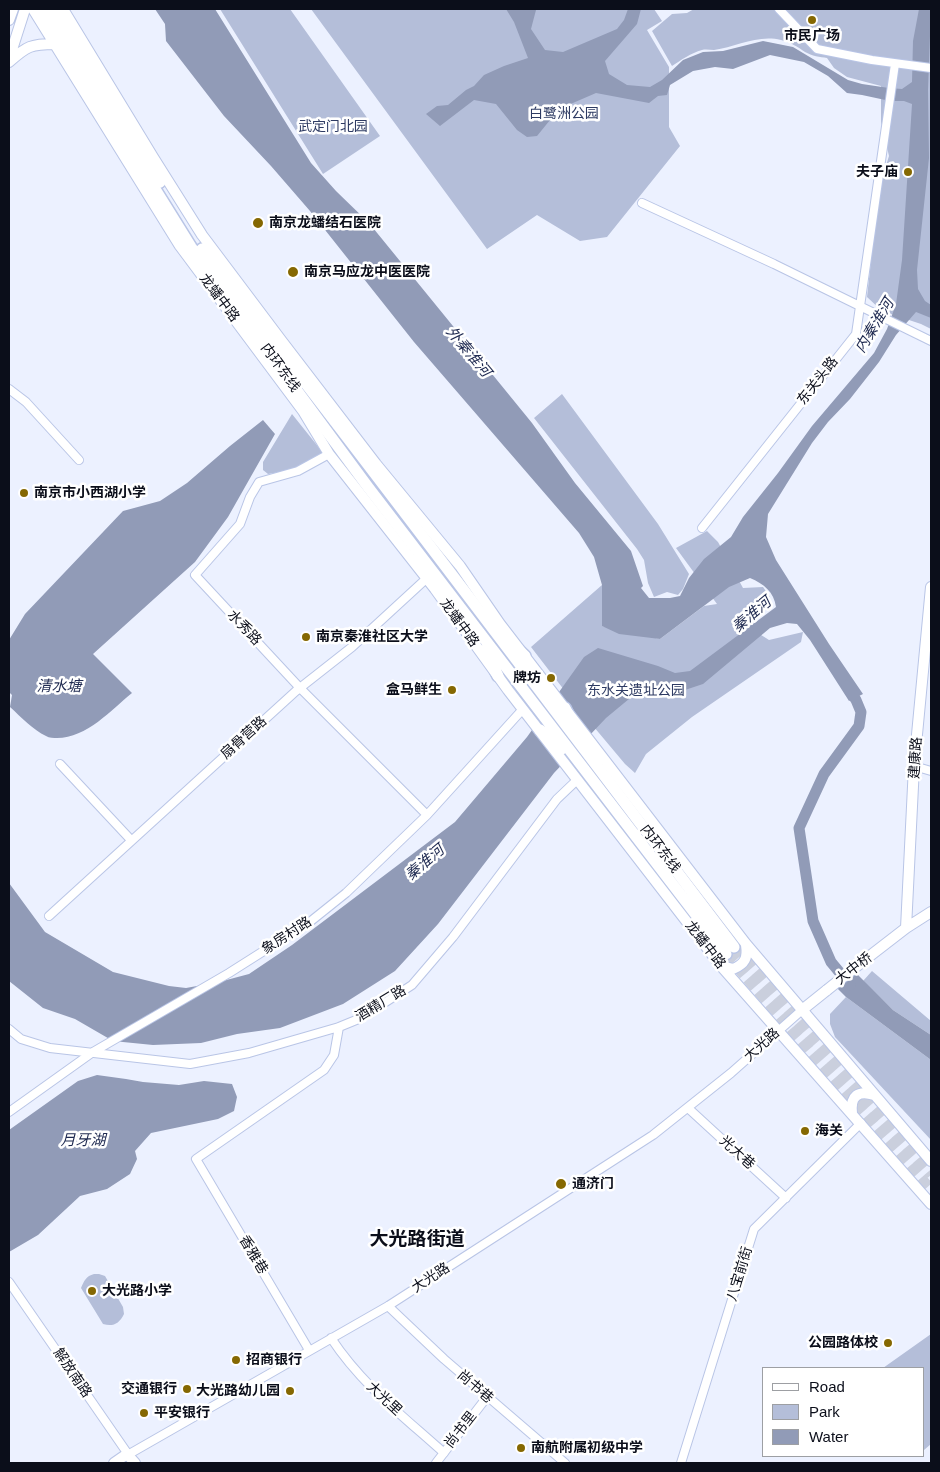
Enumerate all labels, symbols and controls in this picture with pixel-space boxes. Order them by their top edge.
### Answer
marker: 市民广场 [806,14,818,26]
place label: 市民广场 [784,28,840,44]
park label: 白鹭洲公园 [529,106,599,122]
park label: 武定门北园 [298,119,368,135]
place label: 夫子庙 [856,164,898,180]
marker: 夫子庙 [902,166,914,178]
place label: 南京龙蟠结石医院 [269,215,381,231]
marker: 南京龙蟠结石医院 [251,216,265,230]
place label: 南京马应龙中医医院 [304,264,430,280]
marker: 南京马应龙中医医院 [286,265,300,279]
street label: 龙蟠中路 [195,271,243,325]
water label: 内秦淮河 [852,296,898,356]
water label: 外秦淮河 [442,323,494,381]
street label: 内环东线 [257,340,303,396]
street label: 东关头路 [794,354,842,408]
place label: 南京市小西湖小学 [34,485,146,501]
marker: 南京市小西湖小学 [18,487,30,499]
water label: 秦淮河 [729,594,775,636]
street label: 龙蟠中路 [436,595,482,651]
street label: 水秀路 [224,607,264,649]
place label: 南京秦淮社区大学 [316,629,428,645]
marker: 南京秦淮社区大学 [300,631,312,643]
place label: 牌坊 [513,670,541,686]
marker: 牌坊 [545,672,557,684]
water label: 清水塘 [37,678,81,696]
place label: 盒马鲜生 [386,682,442,698]
park label: 东水关遗址公园 [587,683,685,699]
marker: 盒马鲜生 [446,684,458,696]
street label: 扇骨营路 [218,713,270,763]
street label: 建康路 [906,736,926,780]
street label: 内环东线 [636,822,684,876]
water label: 秦淮河 [402,842,448,884]
street label: 象房村路 [259,914,315,958]
street label: 龙蟠中路 [681,918,729,972]
street label: 大中桥 [832,949,876,989]
street label: 酒精厂路 [353,982,409,1026]
street label: 大光路 [741,1025,783,1065]
place label: 海关 [815,1123,843,1139]
marker: 海关 [799,1125,811,1137]
water label: 月牙湖 [61,1132,105,1150]
street label: 光大巷 [716,1133,758,1173]
place label: 通济门 [572,1176,614,1192]
marker: 通济门 [554,1177,568,1191]
district label: 大光路街道 [370,1229,464,1251]
street label: 香雅巷 [235,1233,271,1277]
street label: 八宝前街 [724,1245,756,1303]
street label: 大光路 [409,1260,453,1296]
place label: 大光路小学 [102,1283,172,1299]
marker: 大光路小学 [86,1285,98,1297]
place label: 公园路体校 [808,1335,878,1351]
marker: 公园路体校 [882,1337,894,1349]
street label: 解放南路 [49,1345,95,1401]
place label: 招商银行 [246,1352,302,1368]
marker: 招商银行 [230,1354,242,1366]
street label: 尚书巷 [454,1367,496,1407]
legend [762,1367,925,1457]
text: Road [809,1378,845,1395]
street label: 大光里 [363,1379,405,1419]
place label: 交通银行 [121,1381,177,1397]
marker: 交通银行 [181,1383,193,1395]
place label: 大光路幼儿园 [196,1383,280,1399]
marker: 大光路幼儿园 [284,1385,296,1397]
text: Park [809,1403,840,1420]
place label: 平安银行 [154,1405,210,1421]
marker: 平安银行 [138,1407,150,1419]
street label: 尚书里 [441,1408,481,1452]
text: Water [809,1428,848,1445]
place label: 南航附属初级中学 [531,1440,643,1456]
marker: 南航附属初级中学 [515,1442,527,1454]

